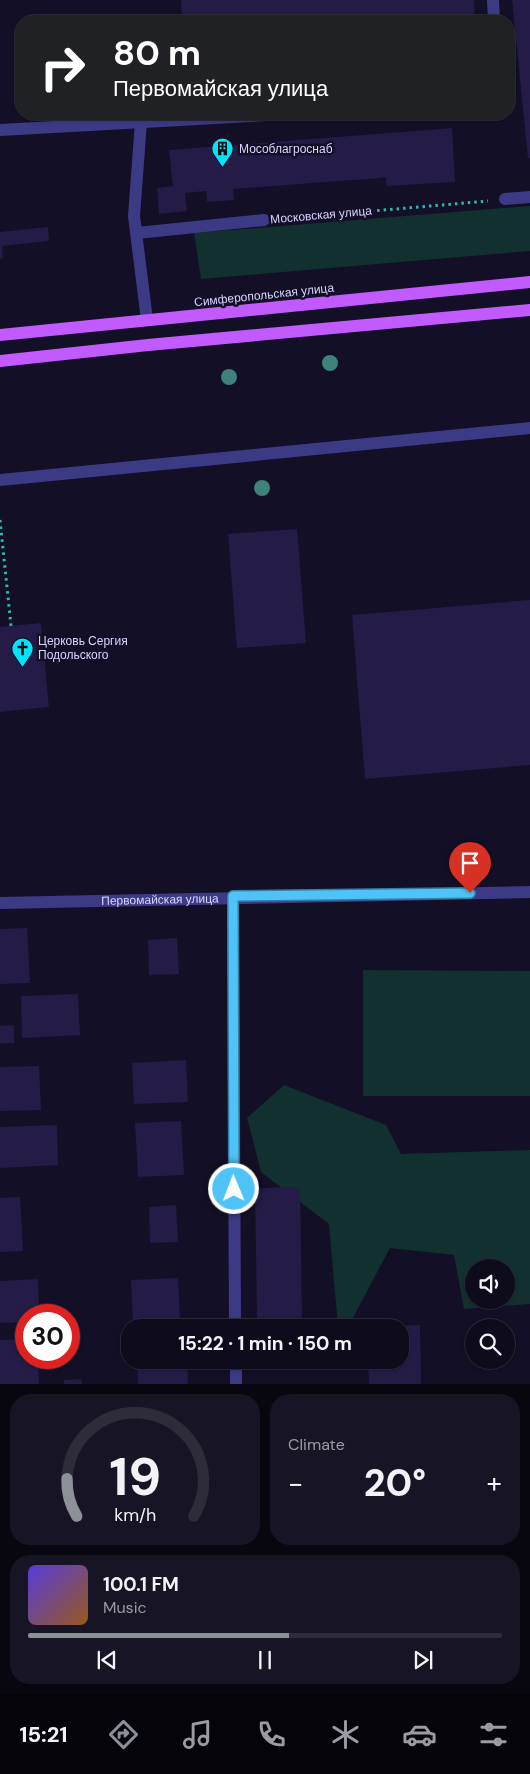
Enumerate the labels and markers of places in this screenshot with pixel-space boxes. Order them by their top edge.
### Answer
building icon: Мособлагроснаб [211,137,235,168]
place label: Мособлагроснаб [239,141,333,157]
place label: Церковь Сергия Подольского [38,633,128,663]
church icon: Церковь Сергия Подольского [10,636,34,667]
pin [449,842,491,893]

